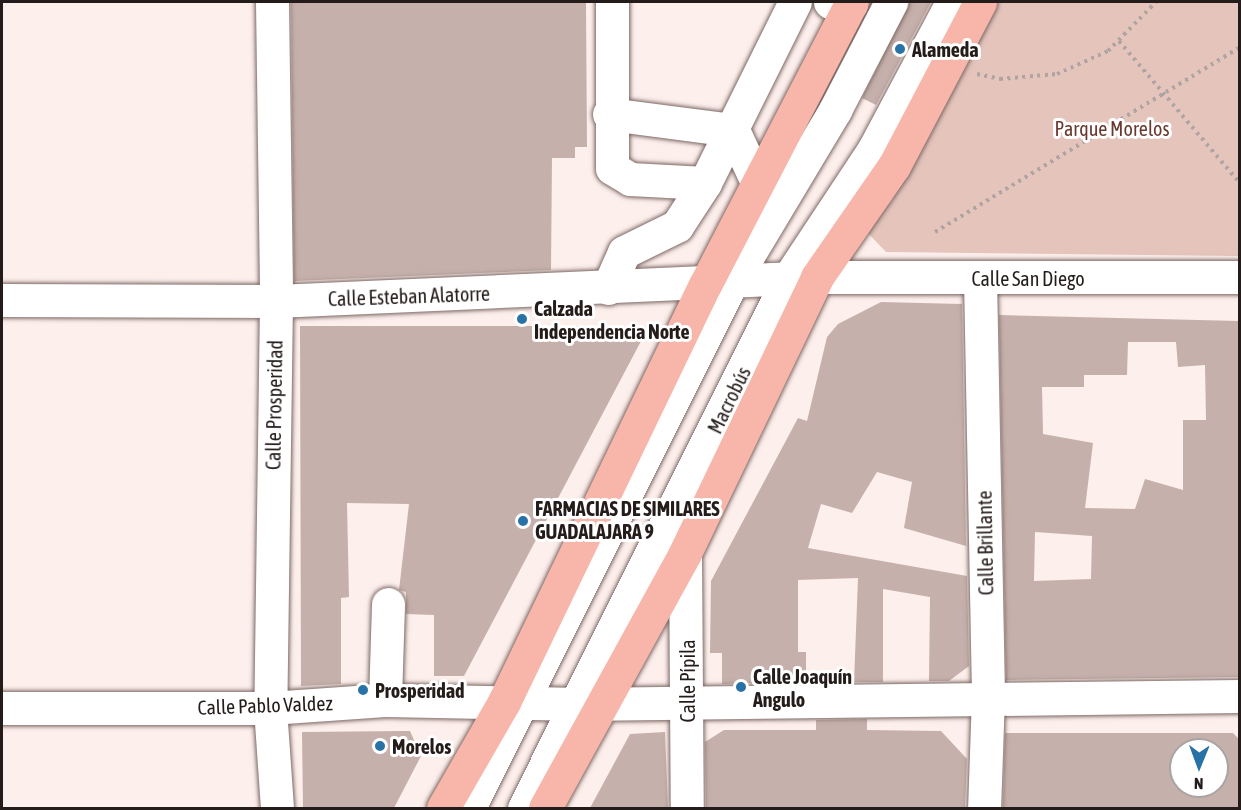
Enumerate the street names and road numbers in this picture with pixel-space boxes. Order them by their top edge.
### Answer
street label: Calle San Diego [971,266,1085,290]
street label: Calle Esteban Alatorre [328,281,490,311]
street label: Calle Prosperidad [261,340,287,470]
street label: Macrobús [703,363,755,437]
street label: Calle Brillante [972,490,998,596]
street label: Calle Pípila [675,639,699,723]
street label: Calle Pablo Valdez [197,691,333,719]

